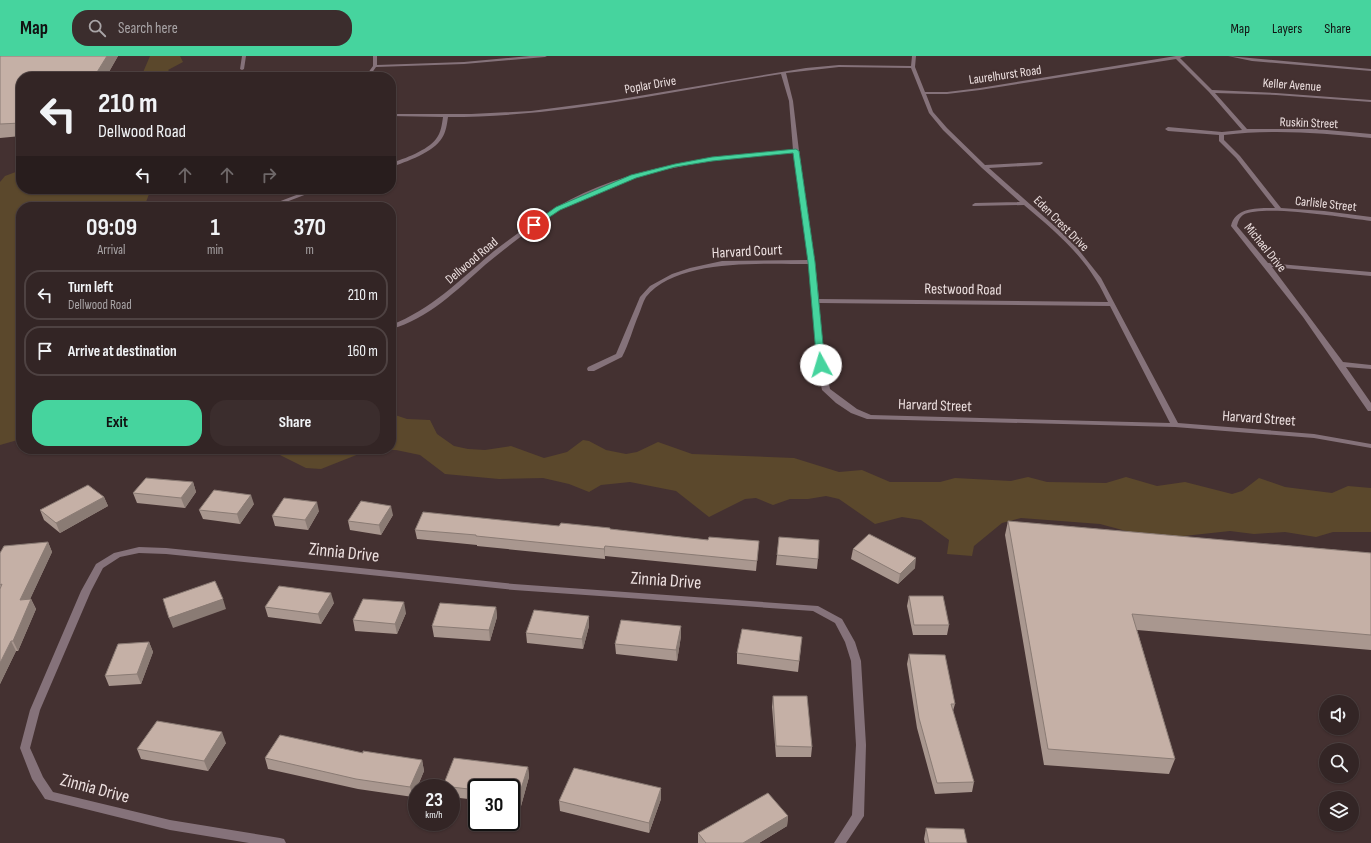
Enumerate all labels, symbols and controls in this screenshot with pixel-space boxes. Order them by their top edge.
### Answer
search box [72,10,352,46]
text: Map [20,17,48,40]
icon: search [86,17,108,39]
text: Search here [118,19,178,38]
text: Map [1230,20,1250,37]
text: Layers [1272,20,1302,37]
text: Share [1324,20,1351,37]
street label: Laurelhurst Road [968,62,1043,88]
street label: Poplar Drive [623,73,677,97]
street label: Keller Avenue [1262,75,1322,95]
text: 210 m [98,87,158,120]
icon: left [32,88,84,140]
street label: Ruskin Street [1279,114,1339,132]
text: Dellwood Road [98,121,186,142]
icon: left [132,164,154,186]
icon: ahead [174,164,196,186]
icon: ahead [216,164,238,186]
icon: right [258,164,280,186]
street label: Eden Crest Drive [1030,193,1092,255]
street label: Carlisle Street [1294,193,1357,215]
pin [517,208,551,242]
text: 09:09 [86,213,137,242]
text: 1 [211,213,220,242]
text: 370 [293,213,326,242]
icon: arrive [523,214,545,236]
street label: Michael Drive [1241,220,1290,275]
street label: Dellwood Road [442,234,501,287]
street label: Harvard Court [711,240,783,263]
text: Arrival [98,242,126,258]
text: min [207,242,223,258]
text: m [306,242,314,258]
text: Turn left [68,278,113,297]
street label: Restwood Road [924,279,1002,300]
icon: left [34,284,56,306]
text: 210 m [348,286,378,305]
text: Dellwood Road [68,297,132,313]
icon: arrive [34,340,56,362]
text: Arrive at destination [68,342,177,361]
text: 160 m [347,342,378,361]
position arrow [800,344,842,386]
street label: Harvard Street [898,395,972,416]
button: Exit [32,400,202,446]
button: Share [210,400,380,446]
street label: Harvard Street [1222,406,1297,431]
street label: Zinnia Drive [308,538,380,567]
street label: Zinnia Drive [630,568,702,593]
map controls [1319,695,1359,831]
button: sound [1319,695,1359,735]
button: search [1319,743,1359,783]
street label: Zinnia Drive [58,769,132,808]
speed limit sign: 30 [468,779,520,831]
text: 23 [425,788,443,812]
button: layers [1319,791,1359,831]
text: km/h [425,809,443,821]

